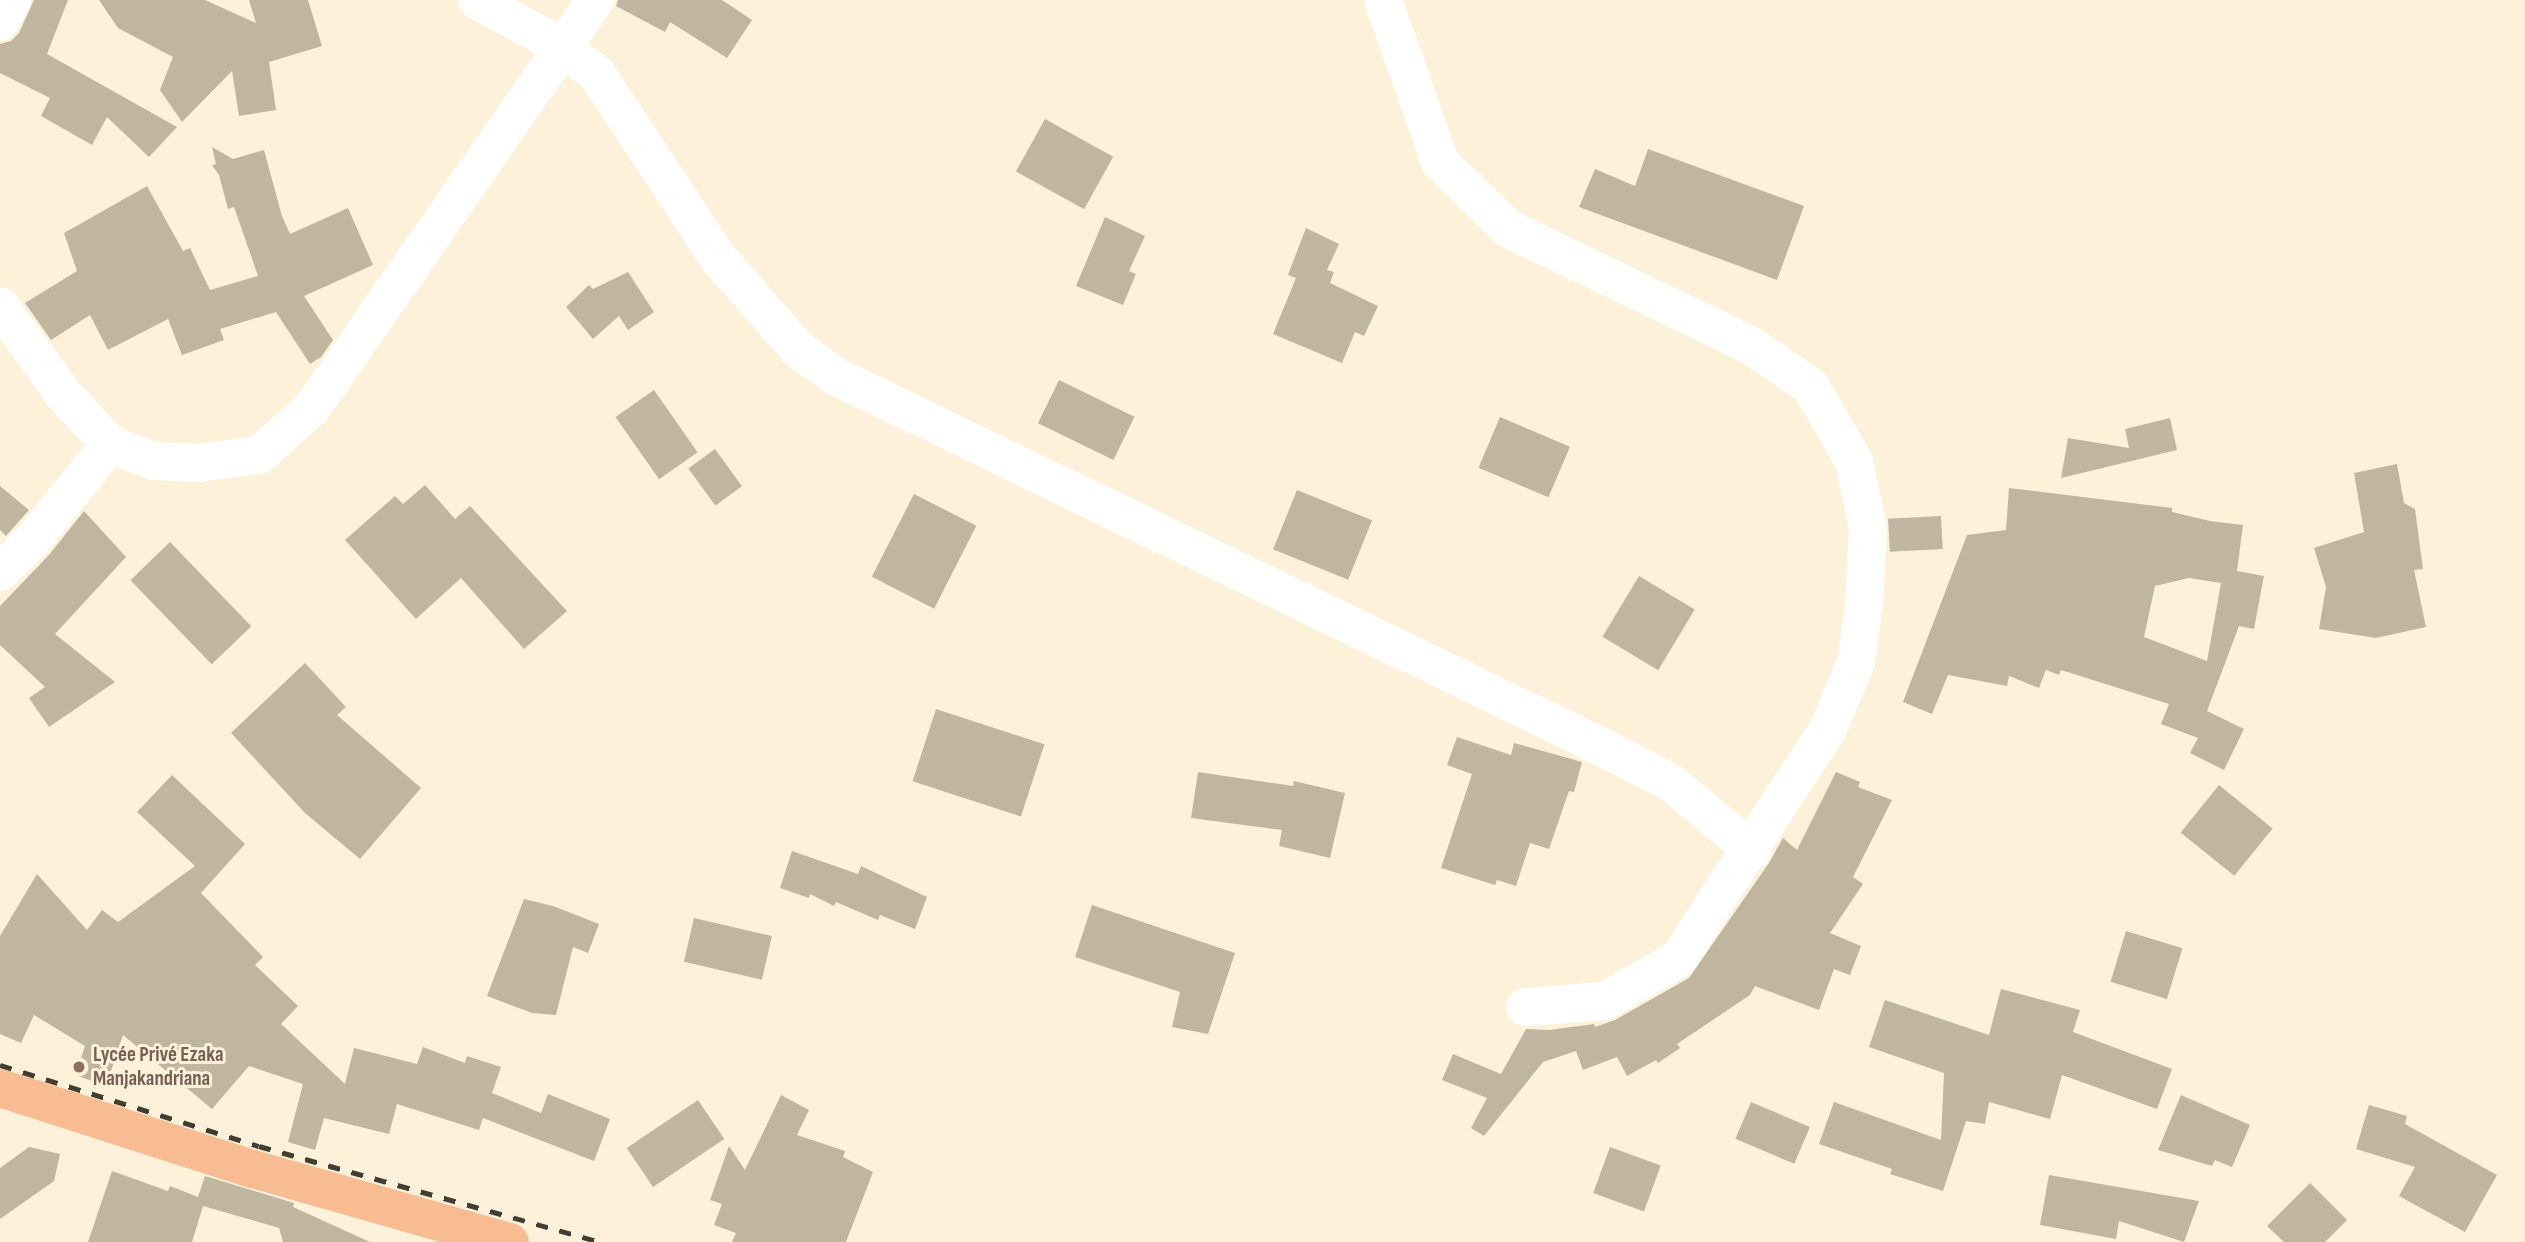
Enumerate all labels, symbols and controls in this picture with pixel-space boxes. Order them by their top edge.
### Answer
place label: Lycée Privé Ezaka Manjakandriana [93,1042,224,1092]
marker: Lycée Privé Ezaka Manjakandriana [71,1059,87,1075]

